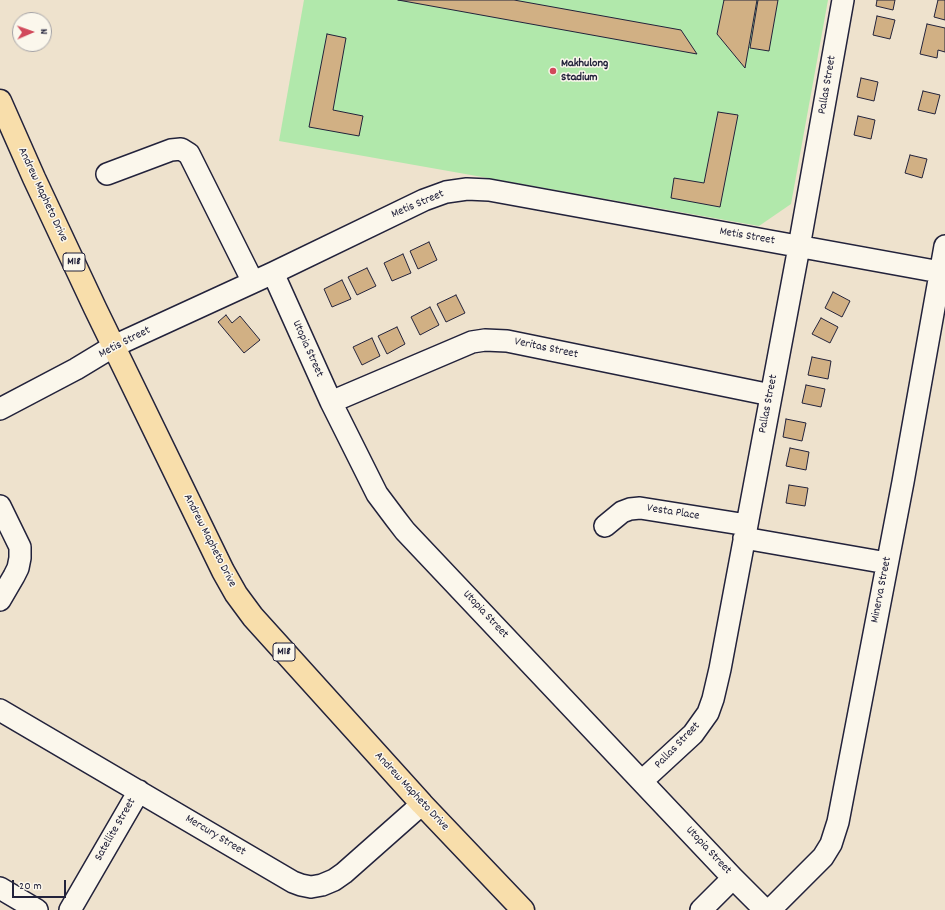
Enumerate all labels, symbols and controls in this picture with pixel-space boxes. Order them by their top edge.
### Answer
north arrow [12,12,52,52]
text: N [35,29,51,35]
street label: Pallas Street [816,55,840,115]
place label: Makhulong Stadium [561,57,608,85]
marker: Makhulong Stadium [548,66,558,76]
street label: Andrew Mapheto Drive [14,145,70,245]
street label: Metis Street [389,187,447,223]
street label: Metis Street [718,225,776,249]
road number: M18 [63,253,85,271]
street label: Utopia Street [288,318,326,380]
street label: Metis Street [97,324,153,362]
street label: Veritas Street [513,335,579,363]
street label: Pallas Street [756,373,782,435]
street label: Andrew Mapheto Drive [179,492,239,590]
street label: Vesta Place [646,502,700,524]
street label: Minerva Street [869,556,895,624]
street label: Utopia Street [459,588,511,642]
road number: M18 [273,643,295,661]
street label: Pallas Street [652,720,704,772]
street label: Andrew Mapheto Drive [371,750,451,834]
street label: Satellite Street [92,796,140,864]
street label: Mercury Street [182,812,248,860]
street label: Utopia Street [682,824,734,878]
scale bar [14,872,68,898]
text: 20 m [19,878,42,895]

